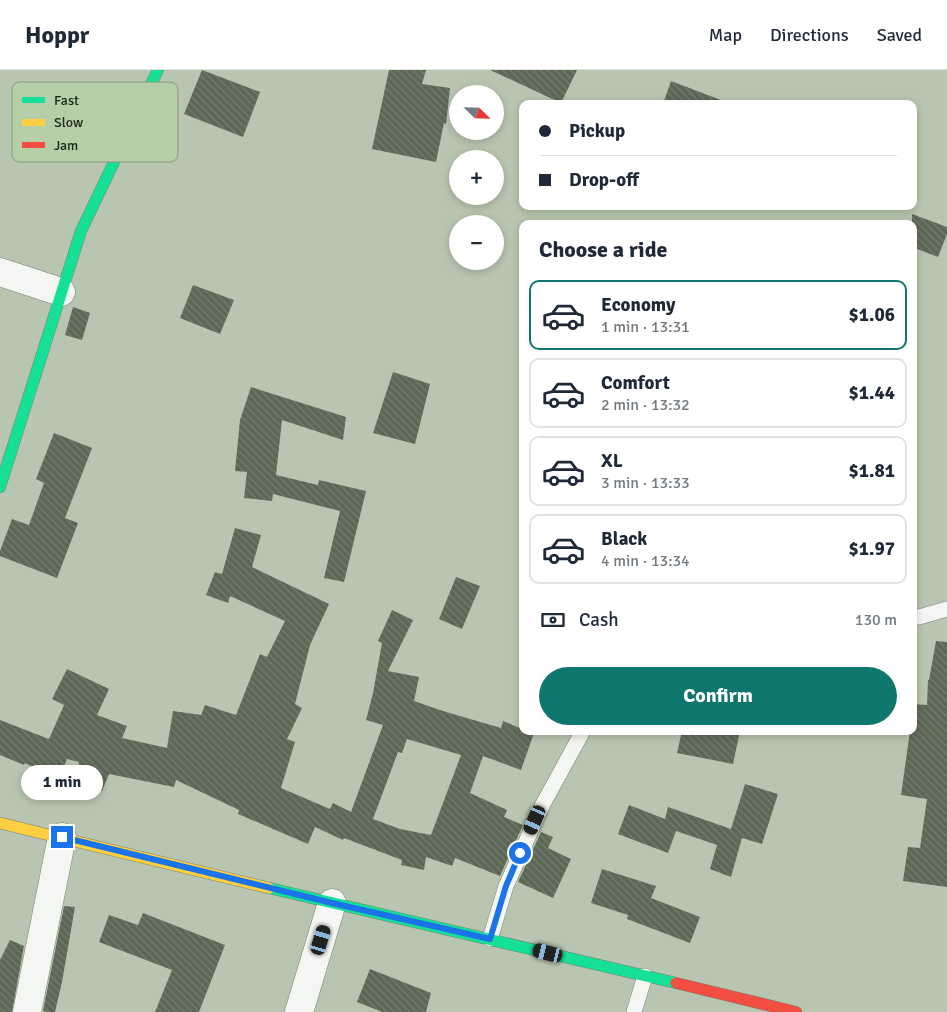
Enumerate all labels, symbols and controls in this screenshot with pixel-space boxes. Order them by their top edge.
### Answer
text: Hoppr [25,20,89,50]
text: Map [709,24,742,46]
text: Directions [770,24,849,46]
text: Saved [877,24,922,46]
legend [12,82,178,162]
north arrow [449,85,504,140]
map controls [449,85,504,270]
text: Fast [54,92,79,109]
text: Slow [54,114,83,131]
text: Pickup [569,119,625,143]
text: Jam [54,137,78,154]
button: + [449,150,504,205]
text: Drop-off [569,168,639,192]
button: − [449,215,504,270]
text: Choose a ride [539,236,667,263]
icon: car [541,293,586,338]
text: Economy [601,293,675,317]
text: $1.06 [849,303,895,327]
text: 1 min · 13:31 [601,317,690,337]
icon: car [541,371,586,416]
text: Comfort [601,371,670,395]
text: $1.44 [849,381,895,405]
text: 2 min · 13:32 [601,395,690,415]
icon: car [541,449,586,494]
text: XL [601,449,623,473]
text: $1.81 [849,459,895,483]
text: 3 min · 13:33 [601,473,690,493]
icon: car [541,527,586,572]
text: Black [601,527,647,551]
text: $1.97 [849,537,895,561]
text: 4 min · 13:34 [601,551,690,571]
icon: cash [539,606,567,634]
text: Cash [579,608,619,632]
text: 130 m [855,610,897,630]
button: Confirm [539,667,897,725]
callout: 1 min [21,764,103,800]
text: 1 min [43,772,81,792]
car [522,803,547,837]
route end [51,826,73,848]
route start [509,842,531,864]
car [309,923,332,957]
car [531,942,564,964]

